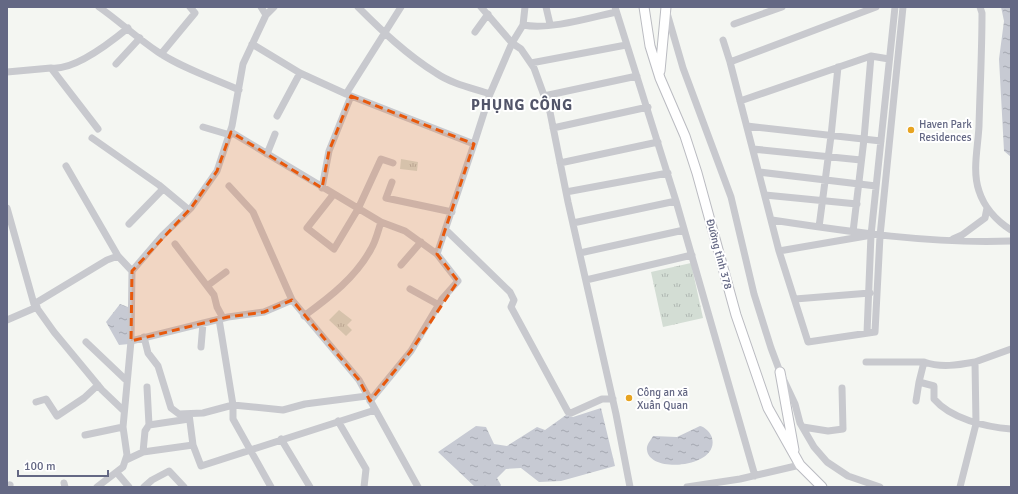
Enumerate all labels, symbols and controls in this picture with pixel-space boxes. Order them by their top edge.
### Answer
district label: PHỤNG CÔNG [471,95,573,114]
place label: Haven Park Residences [919,118,972,144]
marker: Haven Park Residences [906,125,916,135]
street label: Đường tỉnh 378 [703,217,735,291]
place label: Công an xã Xuân Quan [637,386,689,412]
marker: Công an xã Xuân Quan [624,393,634,403]
scale bar [18,452,108,478]
text: 100 m [24,459,56,474]

